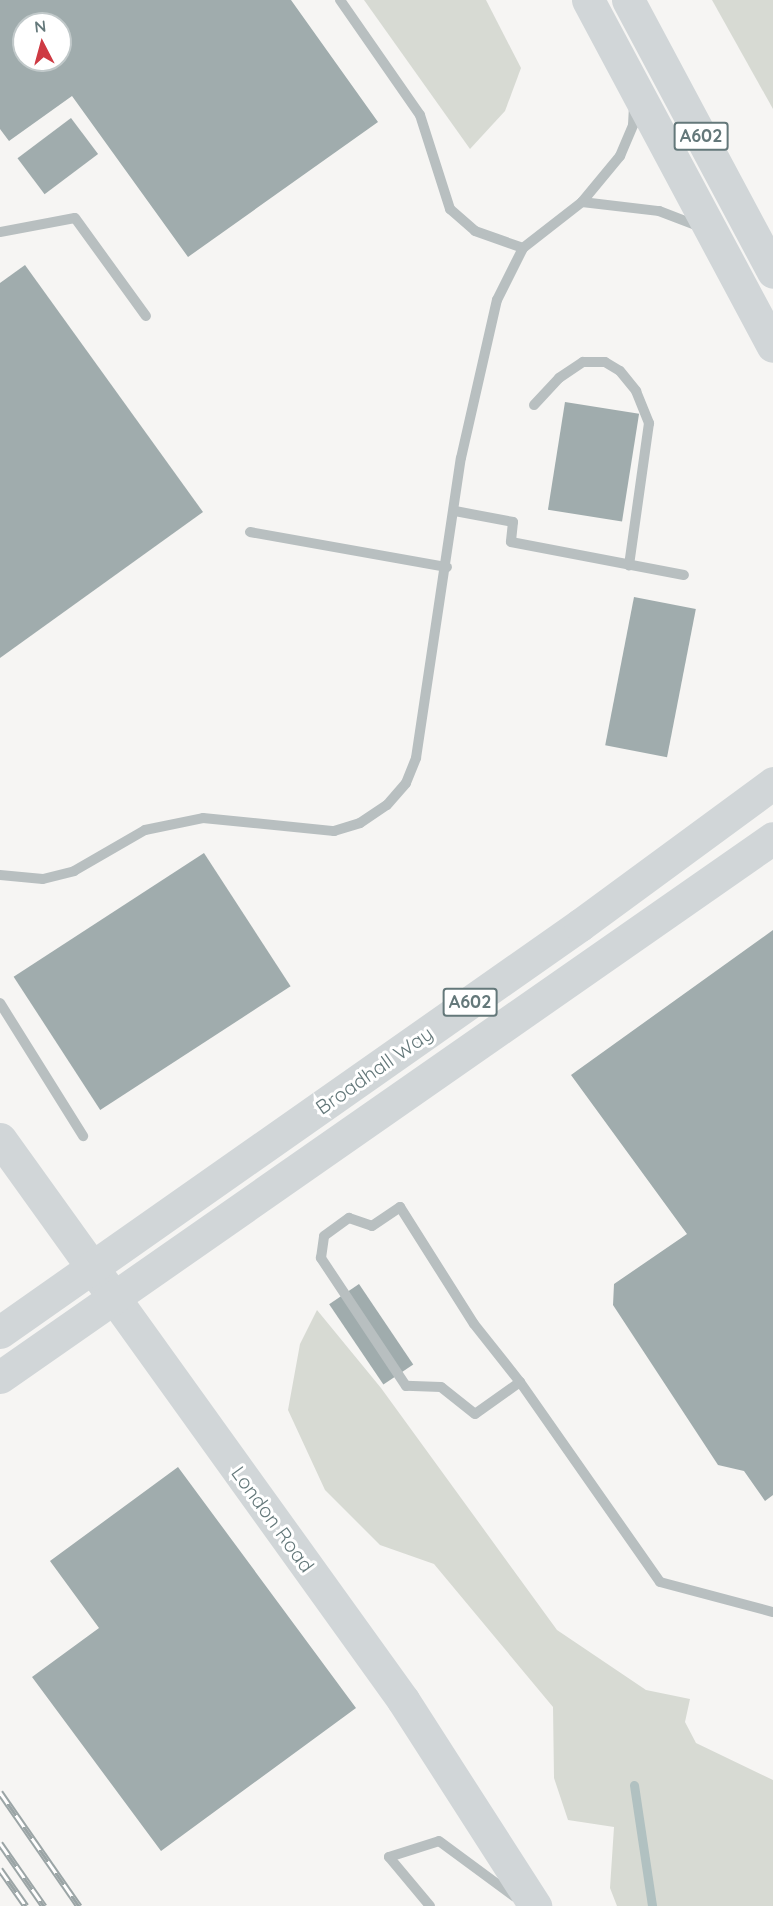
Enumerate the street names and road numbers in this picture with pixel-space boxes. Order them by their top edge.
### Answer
road number: A602 [672,121,730,151]
road number: A602 [442,987,498,1017]
street label: Broadhall Way [311,1021,437,1119]
street label: London Road [227,1461,319,1577]

